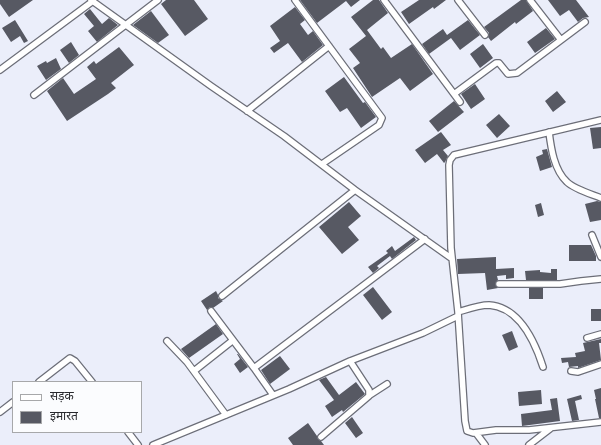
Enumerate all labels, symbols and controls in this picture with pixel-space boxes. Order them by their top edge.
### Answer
legend [12,381,142,433]
text: सड़क [50,389,74,403]
text: इमारत [50,409,78,423]

